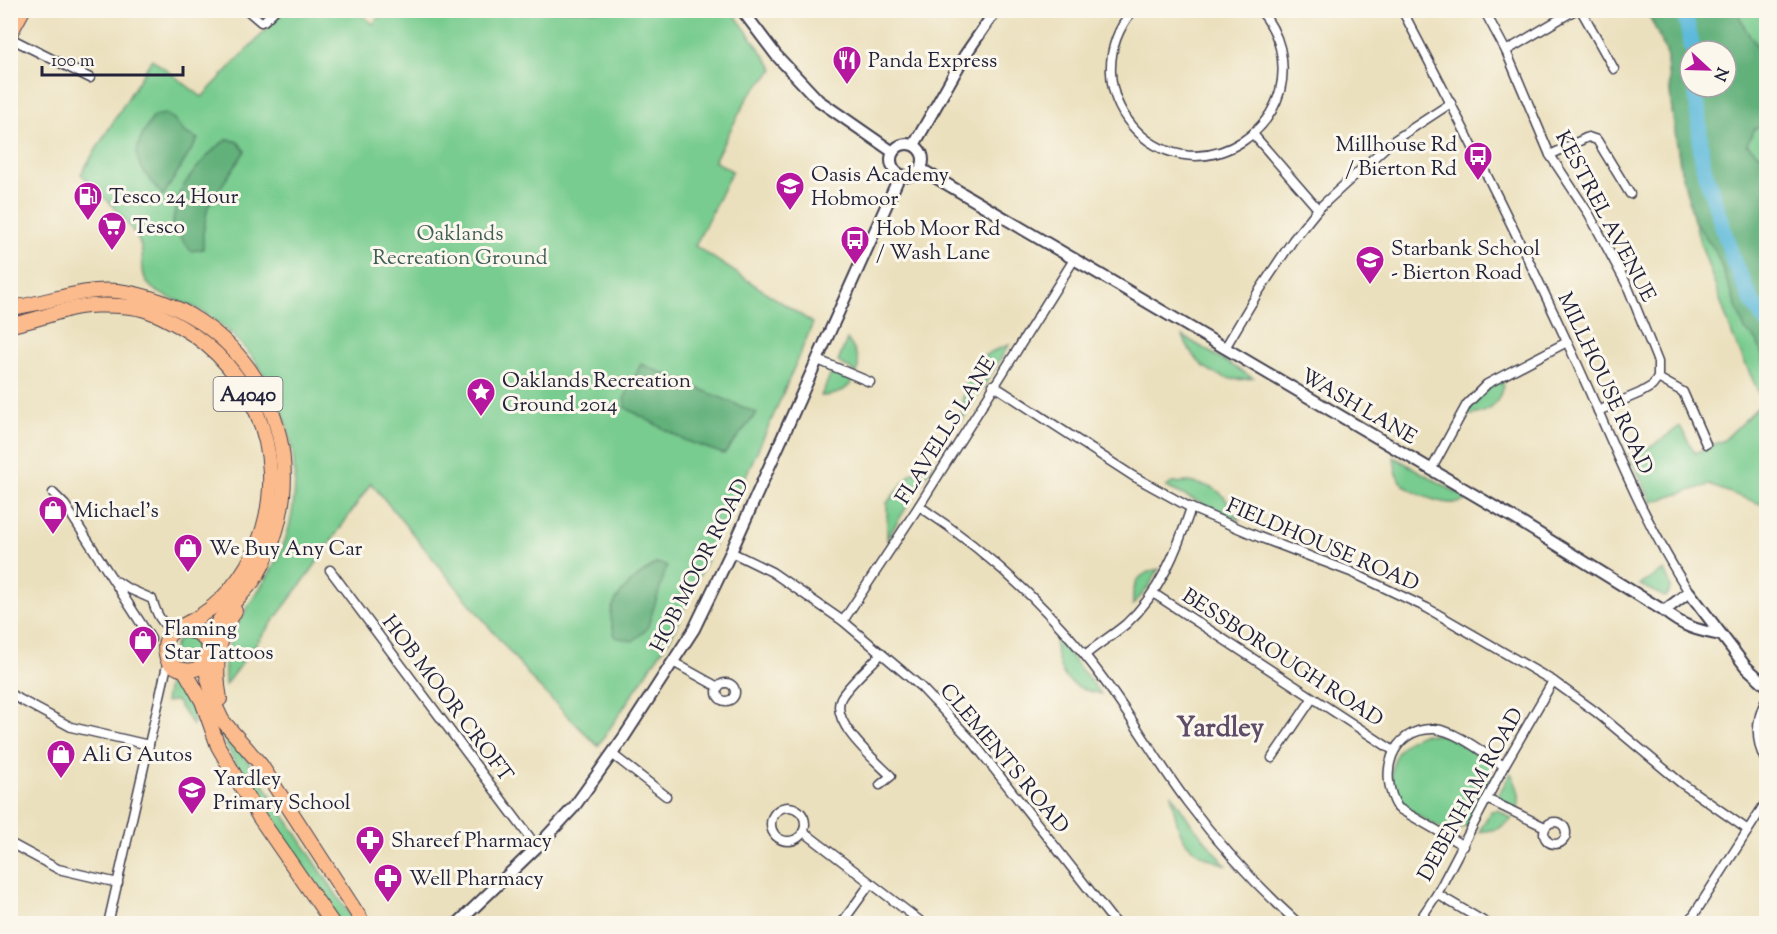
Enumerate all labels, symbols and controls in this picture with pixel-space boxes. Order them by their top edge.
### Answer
scale bar [42,39,183,77]
north arrow [1678,39,1738,99]
restaurant icon: Panda Express [831,44,863,86]
place label: Panda Express [868,47,997,77]
text: 100 m [51,49,95,75]
text: N [1706,63,1733,84]
street label: KESTREL AVENUE [1546,126,1662,308]
place label: Millhouse Rd / Bierton Rd [1335,131,1457,185]
bus stop icon: Millhouse Rd / Bierton Rd [1462,140,1494,182]
place label: Oasis Academy Hobmoor [811,161,950,215]
school or university icon: Oasis Academy Hobmoor [774,170,806,212]
fuel station icon: Tesco 24 Hour [72,180,104,222]
place label: Tesco 24 Hour [109,183,238,213]
supermarket icon: Tesco [96,210,128,252]
place label: Tesco [133,213,185,243]
place label: Hob Moor Rd / Wash Lane [876,215,1001,269]
park label: Oaklands Recreation Ground [373,220,548,274]
bus stop icon: Hob Moor Rd / Wash Lane [839,224,871,266]
place label: Starbank School - Bierton Road [1391,235,1540,289]
school or university icon: Starbank School - Bierton Road [1354,244,1386,286]
street label: MILLHOUSE ROAD [1549,288,1660,480]
street label: FLAVELLS LANE [889,351,1004,511]
street label: WASH LANE [1294,362,1422,453]
place label: Oaklands Recreation Ground 2014 [502,367,691,421]
place icon: Oaklands Recreation Ground 2014 [465,376,497,418]
road number: A4040 [214,377,282,411]
street label: HOB MOOR ROAD [644,474,758,658]
street label: FIELDHOUSE ROAD [1221,492,1423,600]
shop icon: Michael's [37,494,69,536]
place label: Michael's [74,497,159,527]
shop icon: We Buy Any Car [172,532,204,574]
place label: We Buy Any Car [209,535,363,565]
street label: BESSBOROUGH ROAD [1175,582,1389,735]
street label: HOB MOOR CROFT [374,609,519,789]
place label: Flaming Star Tattoos [164,615,273,669]
shop icon: Flaming Star Tattoos [127,624,159,666]
street label: CLEMENTS ROAD [932,678,1075,841]
street label: DEBENHAM ROAD [1411,703,1532,887]
district label: Yardley [1176,710,1264,749]
shop icon: Ali G Autos [45,738,77,780]
place label: Ali G Autos [82,741,192,771]
place label: Yardley Primary School [213,765,351,819]
school or university icon: Yardley Primary School [176,774,208,816]
pharmacy icon: Shareef Pharmacy [354,824,386,866]
place label: Shareef Pharmacy [391,827,552,857]
pharmacy icon: Well Pharmacy [372,862,404,904]
place label: Well Pharmacy [409,865,544,895]

